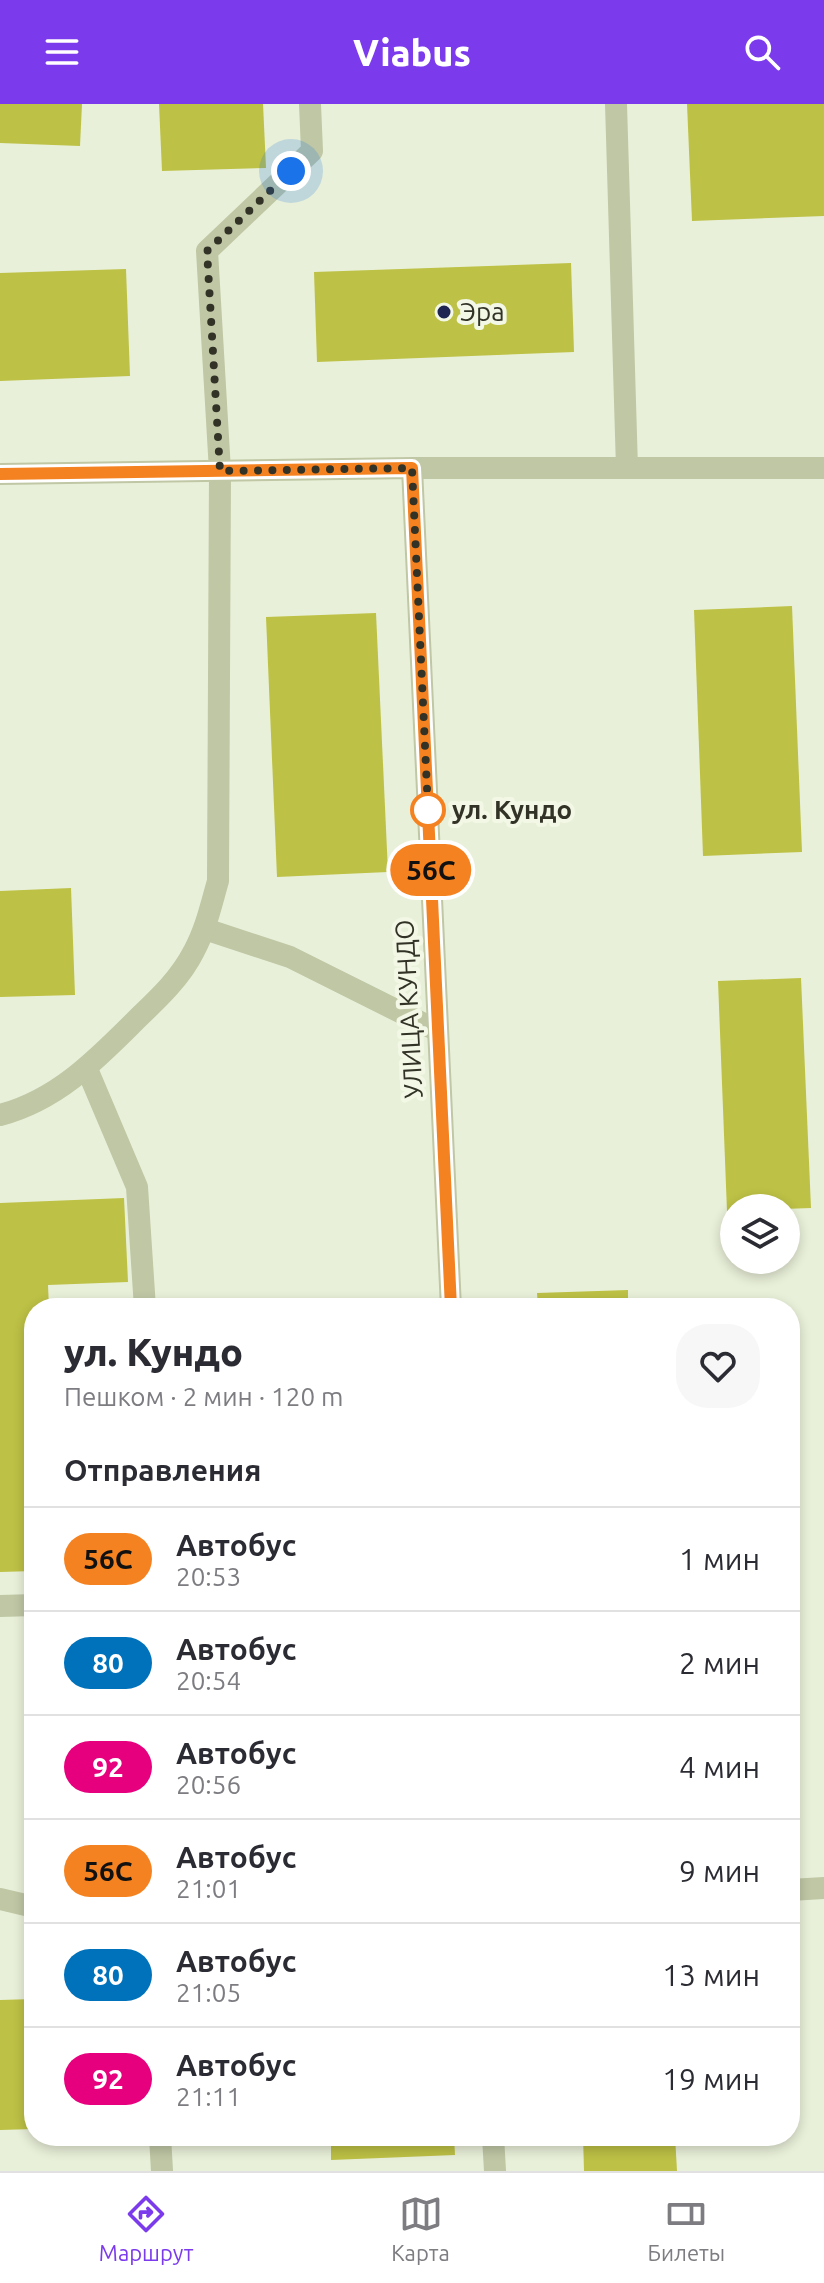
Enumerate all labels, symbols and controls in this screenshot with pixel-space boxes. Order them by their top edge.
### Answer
icon: menu [40,30,84,74]
icon: search [740,30,784,74]
text: Viabus [353,32,471,73]
your location [271,151,311,191]
place label: Эра [460,297,505,326]
marker: Эра [435,303,453,321]
marker: ул. Кундо [411,793,445,827]
place label: ул. Кундо [452,795,572,824]
line badge: 56С [385,844,477,896]
text: 56С [406,854,456,885]
street label: УЛИЦА КУНДО [389,919,428,1099]
map controls [720,1194,800,1274]
button: layers [720,1194,800,1274]
button: heart [676,1324,760,1408]
text: ул. Кундо [64,1331,243,1373]
text: Пешком · 2 мин · 120 m [64,1382,343,1411]
text: Отправления [64,1453,261,1487]
text: Автобус [176,1528,296,1562]
text: 1 мин [679,1542,760,1576]
text: 56С [83,1543,133,1574]
text: 20:53 [176,1562,241,1591]
text: Автобус [176,1632,296,1666]
text: 2 мин [679,1646,760,1680]
text: 80 [92,1647,124,1678]
text: 20:54 [176,1666,241,1695]
text: Автобус [176,1736,296,1770]
text: 4 мин [679,1750,760,1784]
text: 92 [92,1751,124,1782]
text: 20:56 [176,1770,241,1799]
text: Автобус [176,1840,296,1874]
text: 9 мин [679,1854,760,1888]
text: 56С [83,1855,133,1886]
text: 21:01 [176,1874,241,1903]
text: Автобус [176,1944,296,1978]
text: 13 мин [662,1958,760,1992]
text: 80 [92,1959,124,1990]
text: 21:05 [176,1978,241,2007]
text: Автобус [176,2048,296,2082]
text: 19 мин [662,2062,760,2096]
text: 92 [92,2063,124,2094]
text: 21:11 [176,2082,241,2111]
tab: Маршрут [99,2192,194,2265]
tab: Карта [391,2192,450,2265]
tab: Билеты [647,2192,725,2265]

